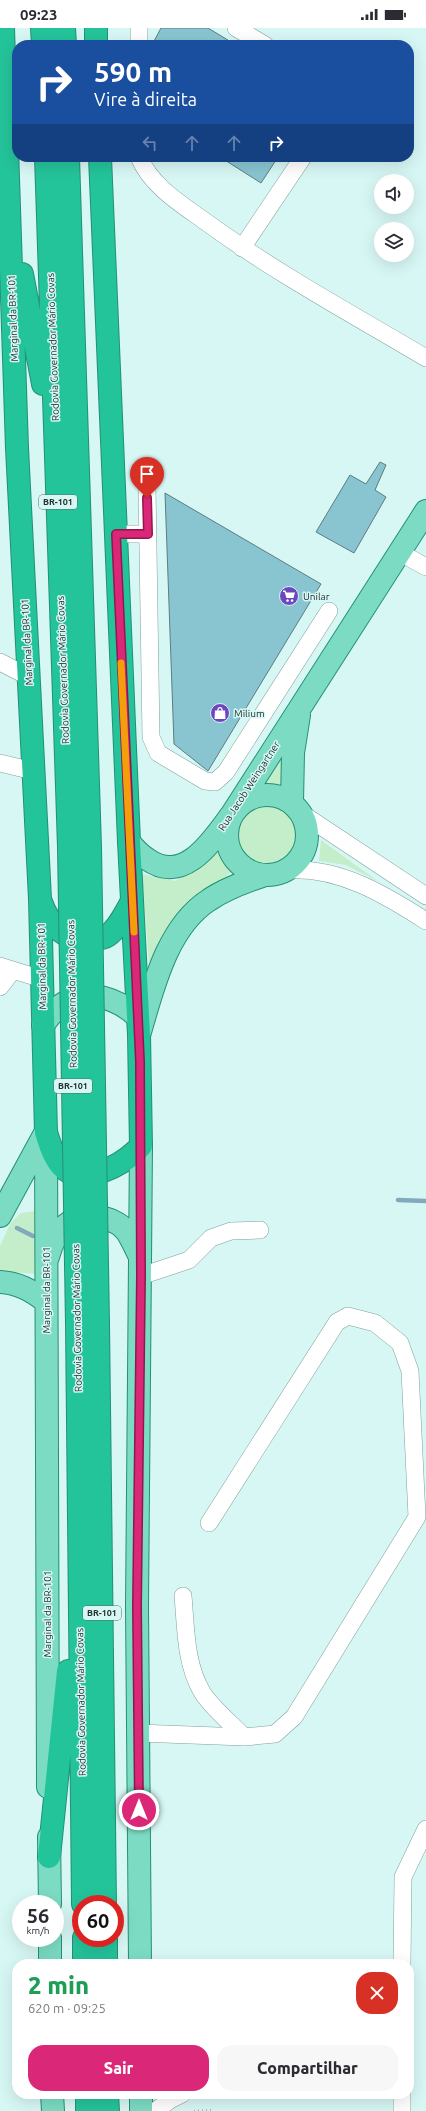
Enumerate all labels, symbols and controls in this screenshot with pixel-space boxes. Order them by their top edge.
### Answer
text: 09:23 [20,6,58,23]
icon: right [28,56,80,108]
text: 590 m [94,56,172,87]
text: Vire à direita [94,89,197,109]
icon: left [139,132,161,154]
icon: ahead [181,132,203,154]
icon: ahead [223,132,245,154]
icon: right [265,132,287,154]
map controls [374,174,414,262]
button: sound [374,174,414,214]
button: layers [374,222,414,262]
street label: Rodovia Governador Mário Covas [45,273,61,421]
street label: Marginal da BR-101 [6,274,20,362]
pin [130,457,164,498]
icon: arrive [136,463,158,485]
road number: BR-101 [39,495,77,509]
supermarket icon: Unilar [278,585,300,607]
place label: Unilar [303,591,330,602]
street label: Rodovia Governador Mário Covas [55,596,71,744]
street label: Marginal da BR-101 [19,598,35,686]
shop icon: Milium [209,702,231,724]
place label: Milium [234,708,265,719]
street label: Rua Jacob Weingartner [216,739,282,833]
street label: Rodovia Governador Mário Covas [65,920,79,1068]
street label: Marginal da BR-101 [36,922,48,1010]
road number: BR-101 [54,1079,92,1093]
street label: Rodovia Governador Mário Covas [70,1244,84,1392]
street label: Marginal da BR-101 [41,1246,52,1334]
street label: Marginal da BR-101 [42,1570,53,1658]
road number: BR-101 [83,1606,121,1620]
street label: Rodovia Governador Mário Covas [74,1628,88,1776]
position arrow [118,1789,160,1831]
speed limit sign: 60 [72,1895,124,1947]
text: 56 [27,1904,49,1927]
text: km/h [26,1925,50,1936]
text: 2 min [28,1972,89,1999]
button: close [356,1972,398,2014]
text: 620 m · 09:25 [28,2001,106,2015]
button: Sair [28,2045,209,2091]
button: Compartilhar [217,2045,398,2091]

